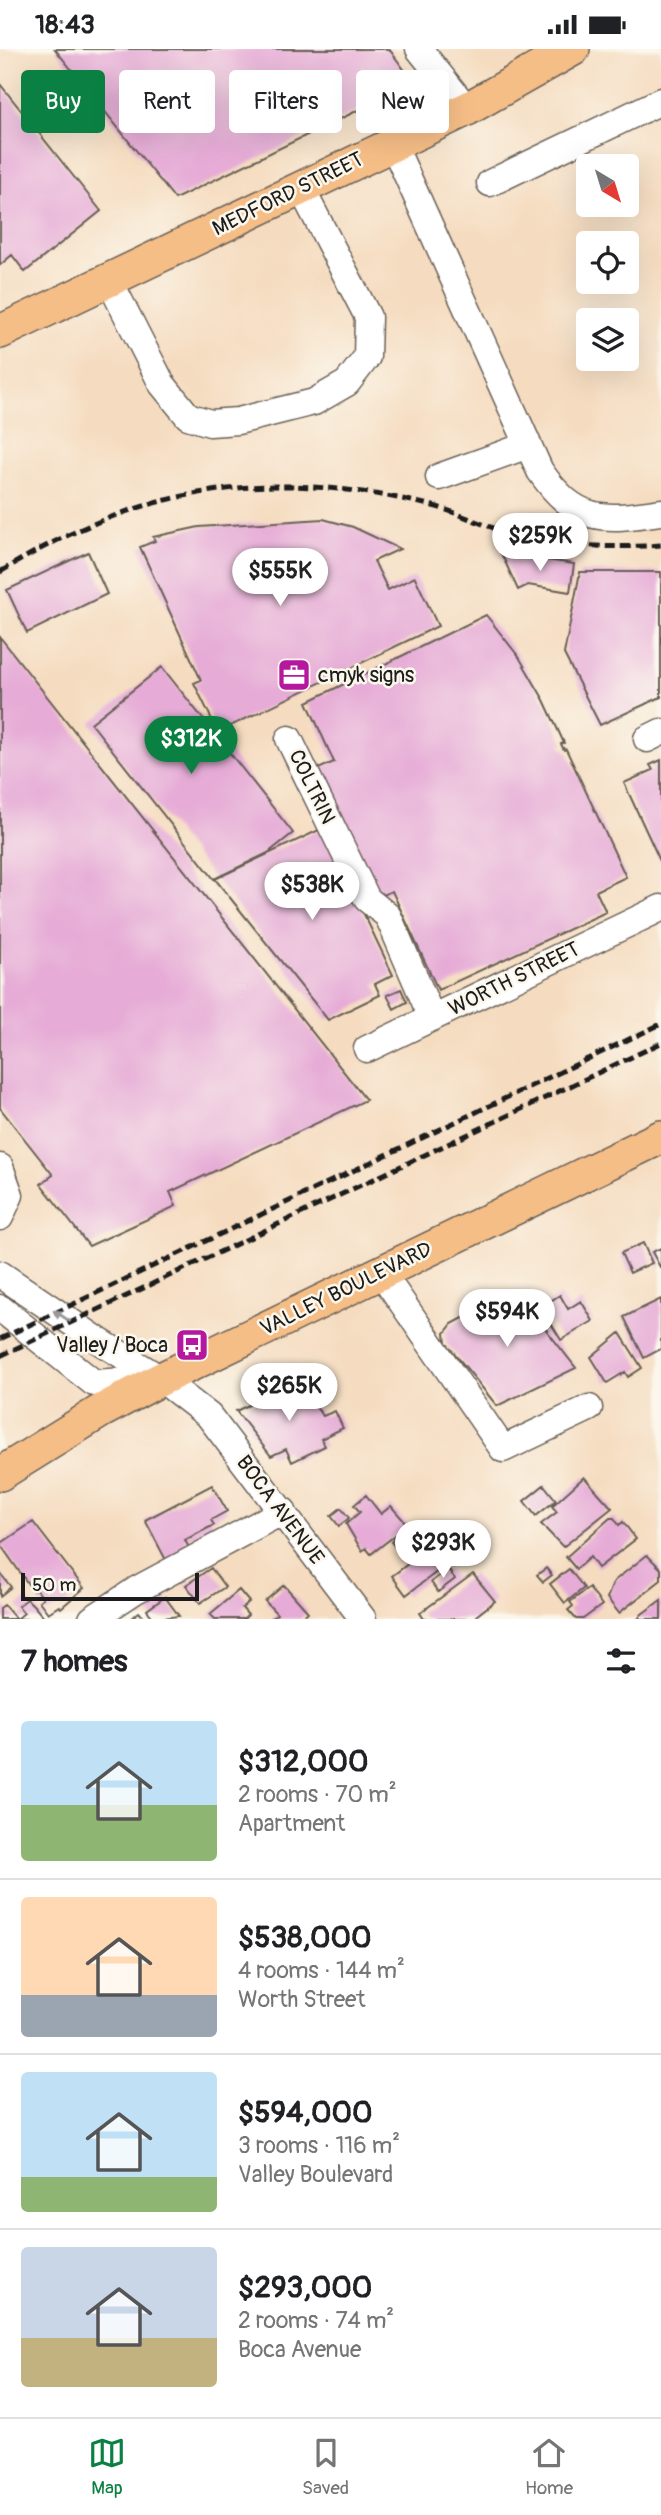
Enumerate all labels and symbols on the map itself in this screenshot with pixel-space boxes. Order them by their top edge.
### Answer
street label: MEDFORD STREET [208,146,368,242]
north arrow [576,154,639,217]
pin: $259K [491,513,589,573]
pin: $555K [231,549,329,608]
office icon: cmyk signs [275,656,313,694]
place label: cmyk signs [318,662,415,689]
pin: $312K [142,717,240,776]
street label: COLTRIN [282,745,342,829]
pin: $538K [263,863,361,922]
street label: WORTH STREET [444,935,584,1022]
street label: VALLEY BOULEVARD [256,1236,436,1342]
pin: $594K [458,1289,556,1349]
one-way arrow [53,1309,71,1323]
bus stop icon: Valley / Boca [173,1326,211,1364]
place label: Valley / Boca [56,1332,168,1359]
pin: $265K [240,1363,338,1423]
street label: BOCA AVENUE [230,1450,330,1570]
pin: $293K [394,1521,492,1580]
scale bar [21,1570,200,1602]

